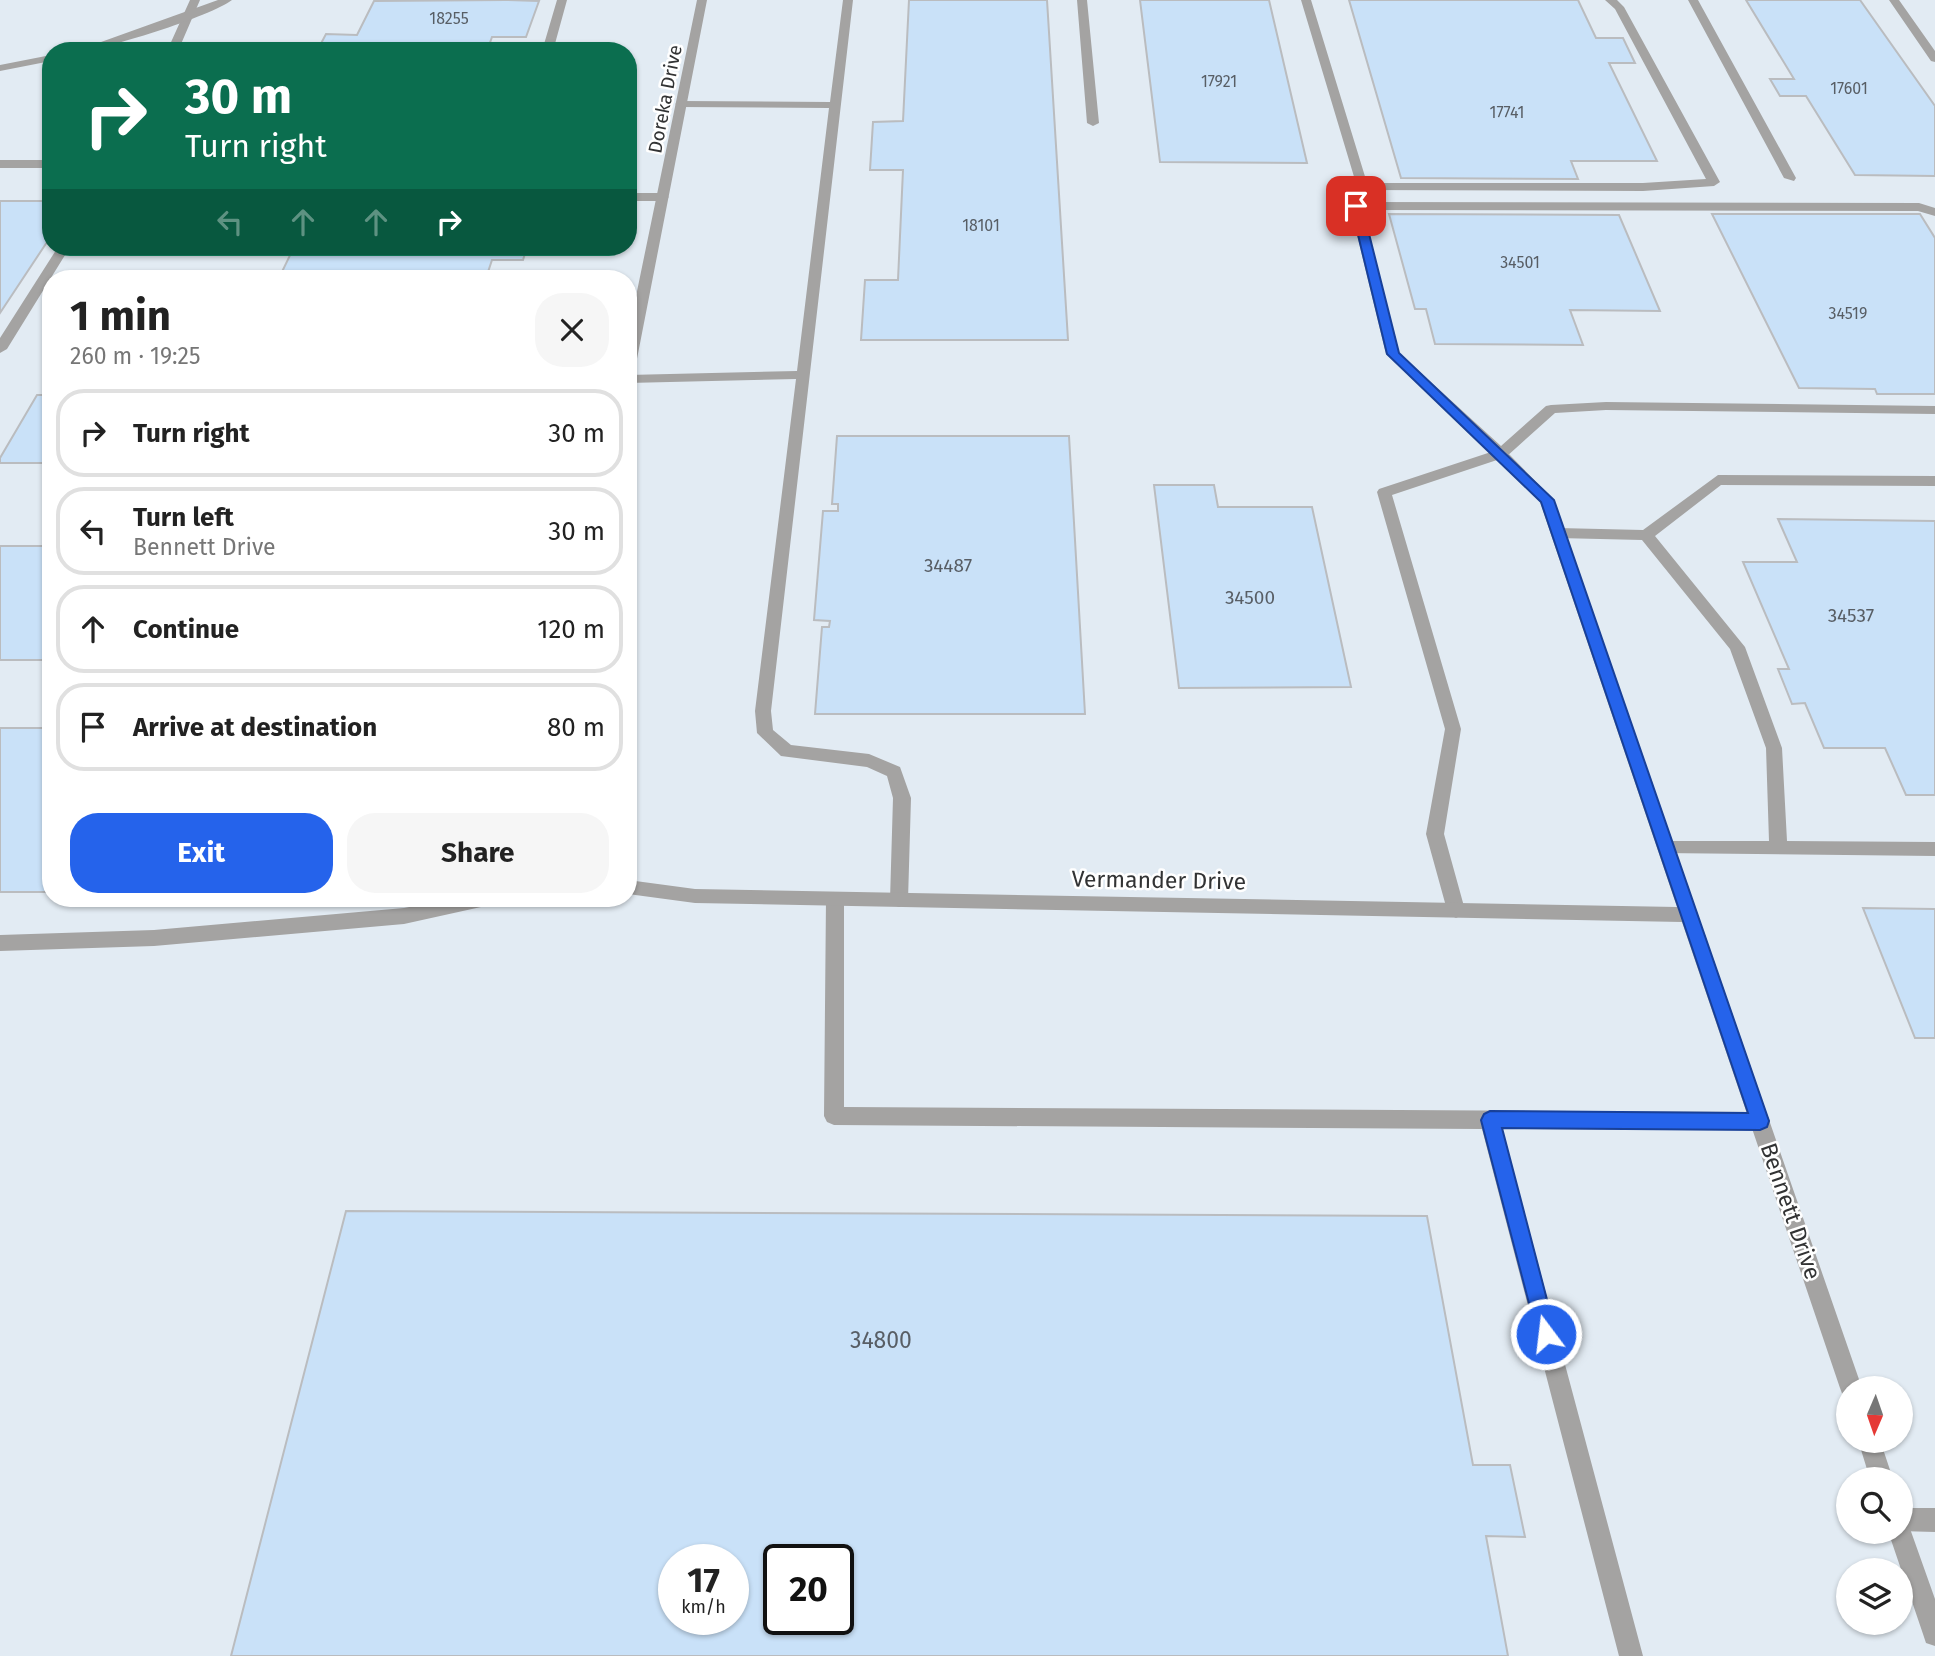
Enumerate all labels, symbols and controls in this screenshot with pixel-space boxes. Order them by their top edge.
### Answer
house number: 18255 [429,9,469,28]
street label: Doreka Drive [643,43,687,155]
text: 30 m [185,67,292,126]
icon: right [70,70,161,161]
house number: 17921 [1201,72,1237,91]
house number: 17601 [1830,79,1868,98]
house number: 17741 [1489,103,1525,122]
text: Turn right [185,127,327,165]
pin [1326,176,1386,236]
icon: arrive [1337,187,1375,225]
icon: left [211,203,249,241]
icon: ahead [284,203,322,241]
icon: ahead [357,203,395,241]
icon: right [430,203,468,241]
house number: 18101 [962,216,1000,235]
house number: 34501 [1500,253,1540,272]
text: 1 min [70,291,171,341]
button: close [535,293,609,367]
house number: 34519 [1829,304,1867,323]
text: 260 m · 19:25 [70,342,200,370]
icon: right [74,414,112,452]
text: Turn right [133,418,250,449]
text: 30 m [548,418,605,449]
text: Turn left [133,502,234,533]
icon: left [74,512,112,550]
text: 30 m [548,516,605,547]
text: Bennett Drive [133,533,276,561]
house number: 34487 [924,554,972,577]
house number: 34500 [1225,586,1275,609]
house number: 34537 [1828,604,1874,627]
icon: ahead [74,610,112,648]
text: Continue [133,614,239,645]
text: 120 m [537,614,605,645]
icon: arrive [74,708,112,746]
text: Arrive at destination [133,712,377,743]
text: 80 m [547,712,605,743]
button: Exit [70,813,333,893]
button: Share [347,813,609,893]
street label: Vermander Drive [1072,864,1246,896]
street label: Bennett Drive [1755,1139,1827,1283]
position arrow [1509,1297,1583,1371]
house number: 34800 [850,1326,912,1354]
north arrow [1836,1376,1913,1452]
map controls [1836,1376,1913,1635]
button: search [1836,1467,1913,1544]
speed limit sign: 20 [763,1544,854,1635]
button: layers [1836,1558,1913,1635]
text: 17 [687,1559,720,1601]
text: km/h [681,1596,726,1618]

